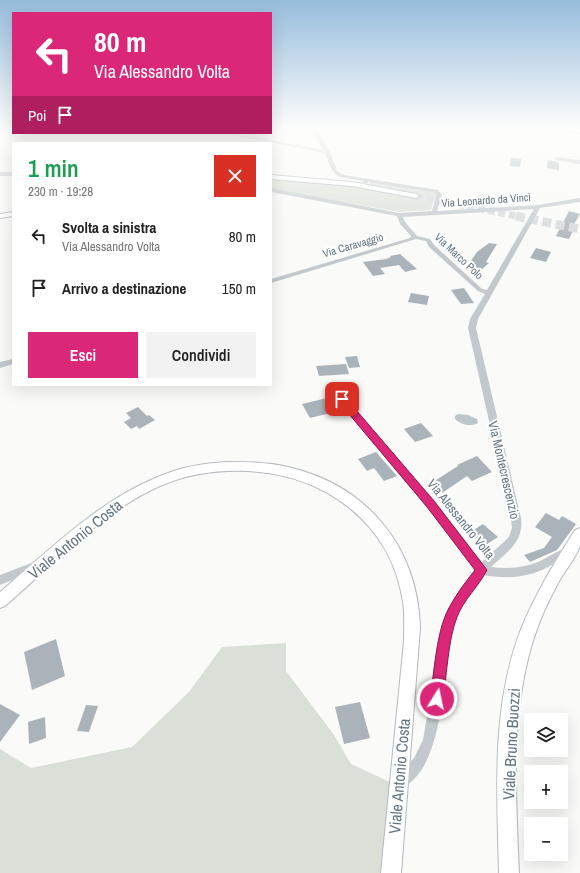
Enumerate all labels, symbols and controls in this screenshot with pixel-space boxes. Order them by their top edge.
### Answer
text: 80 m [94,23,146,61]
icon: left [28,28,80,80]
text: Via Alessandro Volta [94,59,230,84]
icon: arrive [54,104,76,126]
text: Poi [28,105,46,126]
text: 1 min [28,152,79,184]
button: close [214,155,256,197]
text: 230 m · 19:28 [28,183,93,200]
street label: Via Leonardo da Vinci [441,190,531,210]
text: Svolta a sinistra [62,217,156,238]
icon: left [28,225,50,247]
text: 80 m [229,226,256,247]
street label: Via Caravaggio [321,230,385,260]
street label: Via Marco Polo [432,230,486,282]
text: Via Alessandro Volta [62,238,160,255]
icon: arrive [28,277,50,299]
text: Arrivo a destinazione [62,278,186,299]
text: 150 m [222,278,256,299]
button: Esci [28,332,138,378]
button: Condividi [146,332,256,378]
pin [325,382,359,416]
icon: arrive [331,388,353,410]
street label: Via Montecrescenzio [484,419,524,521]
street label: Via Alessandro Volta [423,475,499,563]
street label: Viale Antonio Costa [23,494,127,584]
position arrow [416,678,458,720]
street label: Viale Bruno Buozzi [497,687,525,801]
map controls [524,713,568,861]
button: layers [524,713,568,757]
street label: Viale Antonio Costa [383,717,415,835]
button: + [524,765,568,809]
button: − [524,817,568,861]

